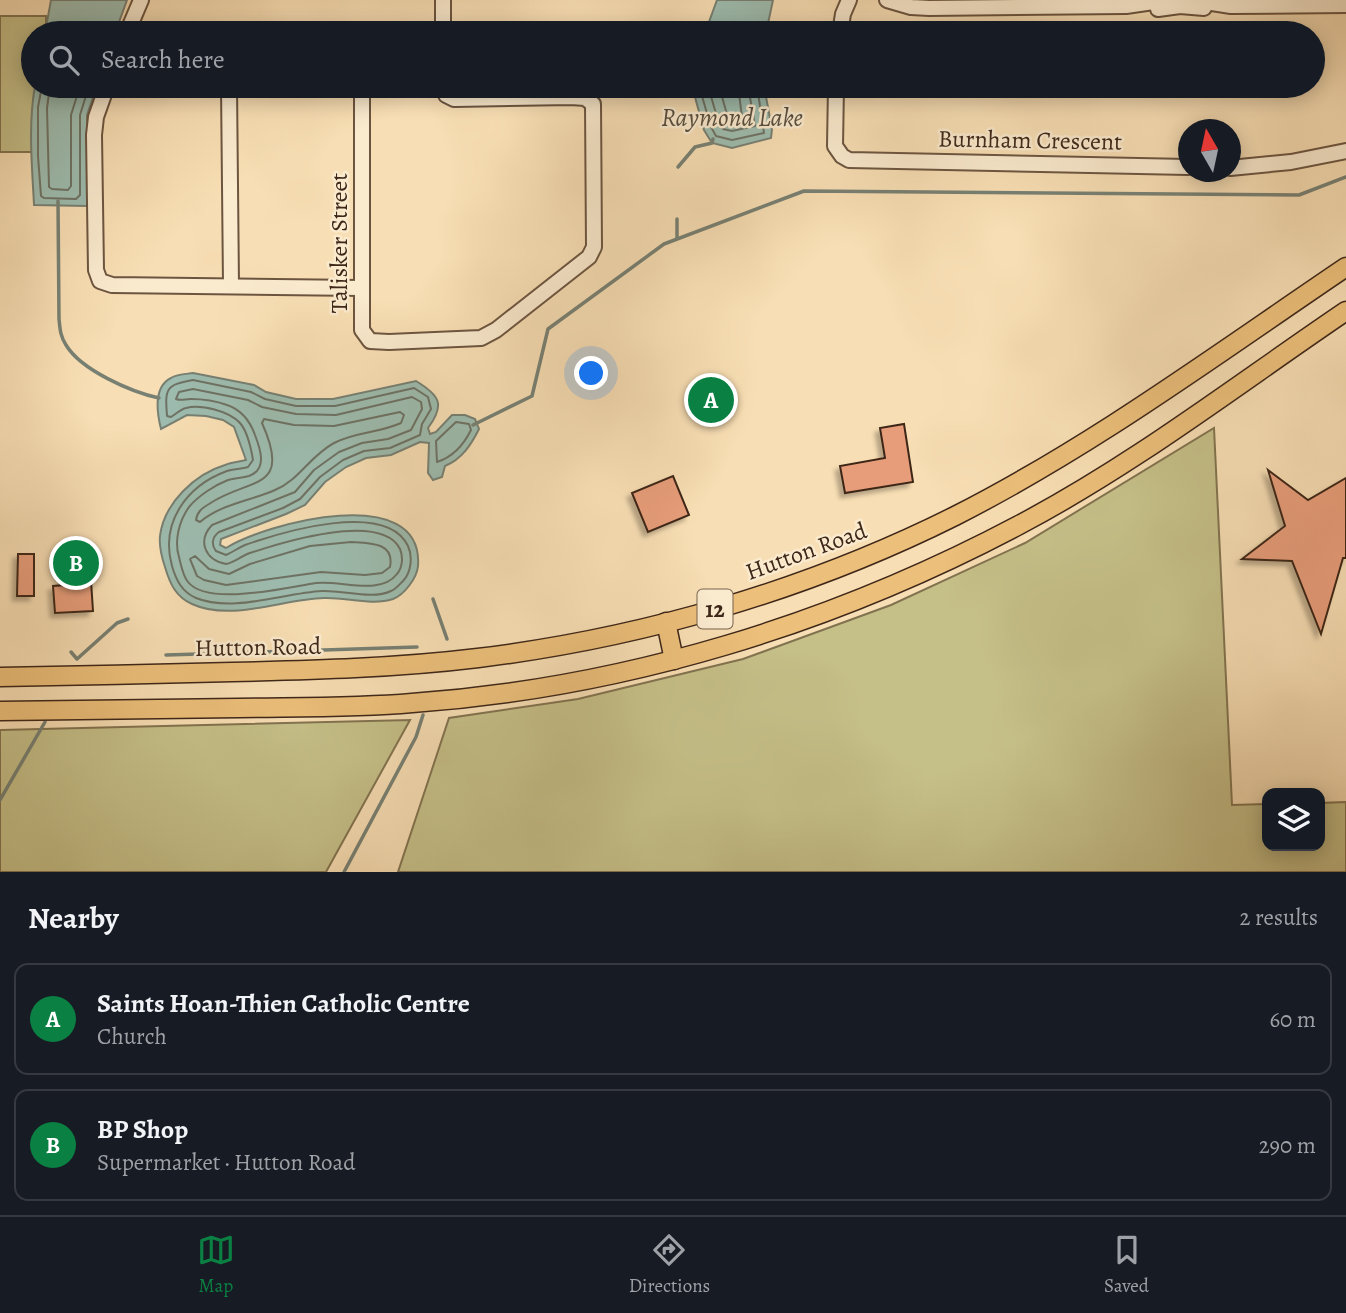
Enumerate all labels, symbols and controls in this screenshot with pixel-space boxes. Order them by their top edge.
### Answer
search box [21,21,1325,98]
icon: search [45,41,83,79]
text: Search here [101,42,225,77]
water label: Raymond Lake [661,100,803,135]
north arrow [1178,119,1241,182]
street label: Burnham Crescent [938,122,1122,158]
street label: Talisker Street [323,173,355,313]
your location [574,356,608,390]
pin: A [688,374,734,426]
street label: Hutton Road [741,514,871,588]
pin: B [53,537,99,589]
road number: 12 [698,590,732,628]
street label: Hutton Road [194,630,322,664]
map controls [1262,788,1325,851]
button: layers [1262,788,1325,851]
text: Nearby [28,898,119,938]
text: 2 results [1240,902,1318,933]
text: Saints Hoan-Thien Catholic Centre [97,986,470,1021]
text: A [46,1004,60,1035]
text: 60 m [1269,1004,1316,1035]
text: Church [97,1021,167,1052]
text: BP Shop [97,1112,188,1147]
text: B [46,1130,60,1161]
text: 290 m [1259,1130,1316,1161]
text: Supermarket · Hutton Road [97,1147,356,1178]
tab: Map [197,1231,235,1299]
tab: Directions [629,1231,710,1299]
tab: Saved [1104,1231,1149,1299]

